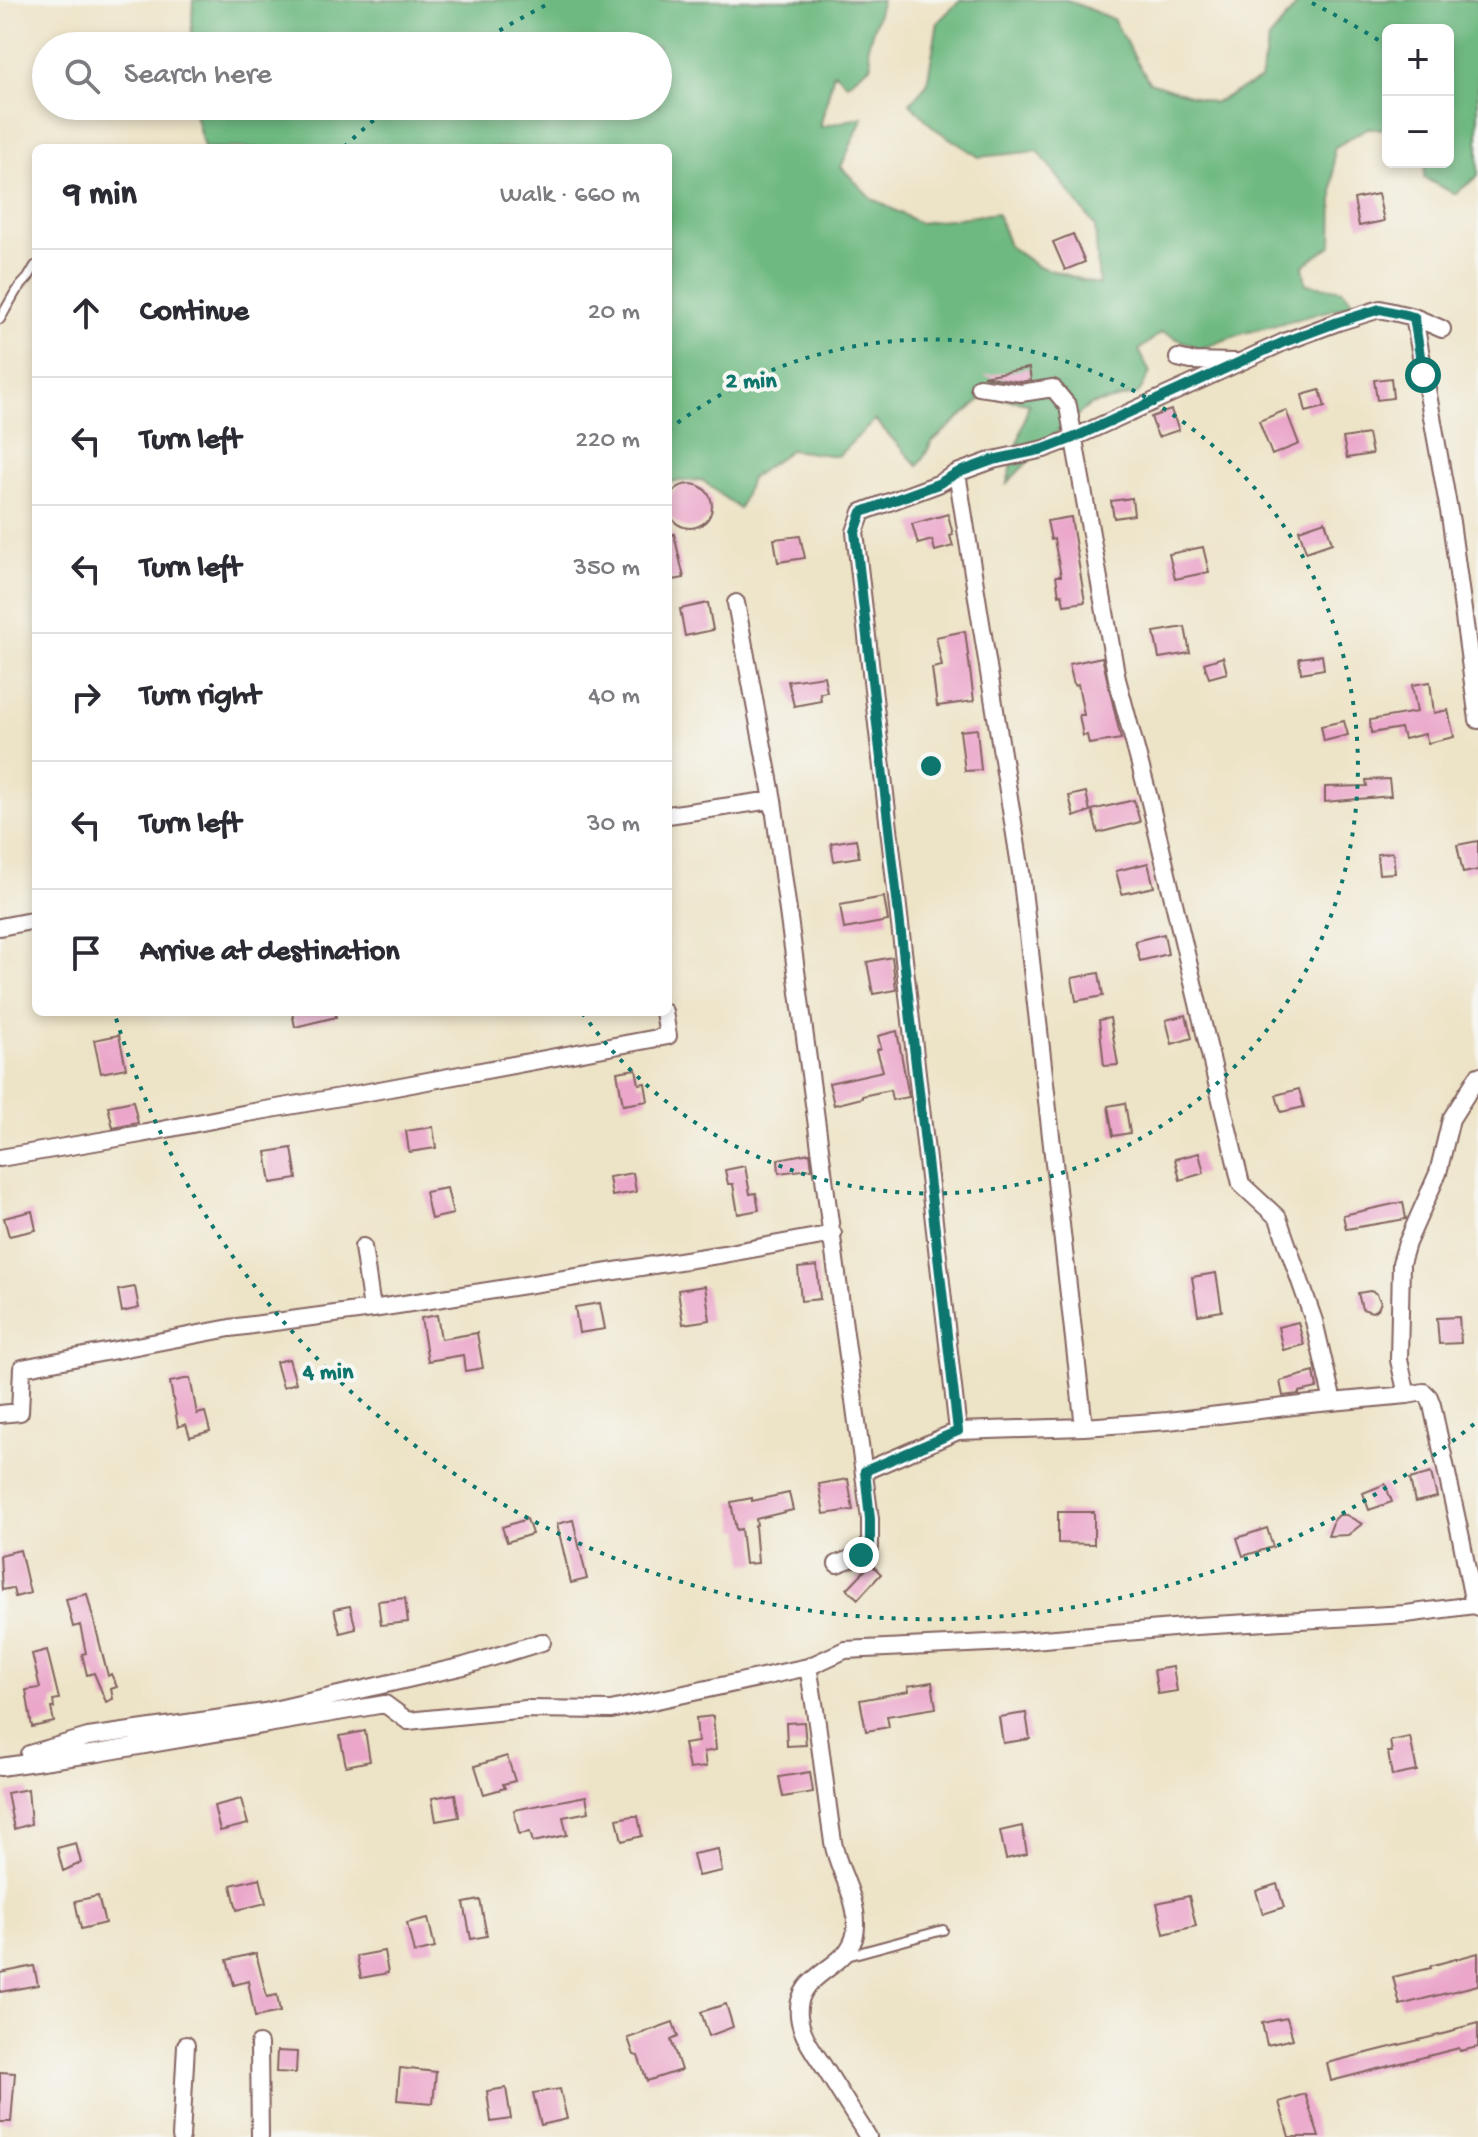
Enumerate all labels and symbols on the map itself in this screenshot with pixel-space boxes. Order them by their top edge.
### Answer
route start [1405,357,1441,393]
text: 2 min [725,368,777,397]
centre of rings [917,752,945,780]
text: 4 min [302,1359,354,1388]
route end [843,1537,879,1573]

